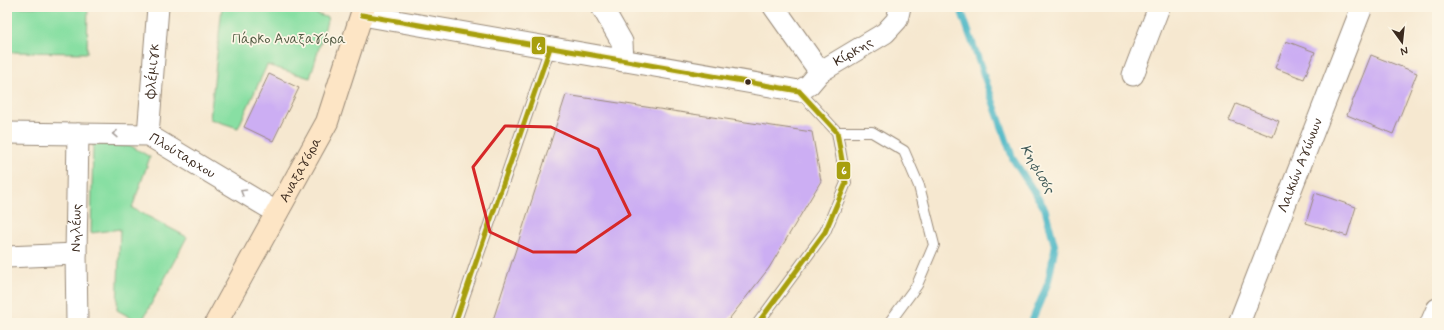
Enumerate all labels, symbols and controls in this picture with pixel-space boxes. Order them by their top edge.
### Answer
north arrow [1382,22,1422,62]
park label: Πάρκο Αναξαγόρα [232,30,346,48]
street label: Κίρκης [830,33,876,71]
line badge: 6 [531,36,546,55]
text: 6 [536,40,542,54]
street label: Φλέμιγκ [142,43,164,100]
text: N [1399,43,1410,58]
unlabelled marker [743,77,753,87]
street label: Λαικών Αγώνων [1274,116,1327,215]
street label: Πλούταρχου [146,129,219,182]
one-way arrow [112,130,118,139]
street label: Αναξαγόρα [275,134,326,206]
water label: Κηφισός [1015,141,1060,199]
line badge: 6 [836,161,851,180]
text: 6 [841,164,847,178]
one-way arrow [240,189,247,196]
street label: Νηλέως [66,204,86,252]

